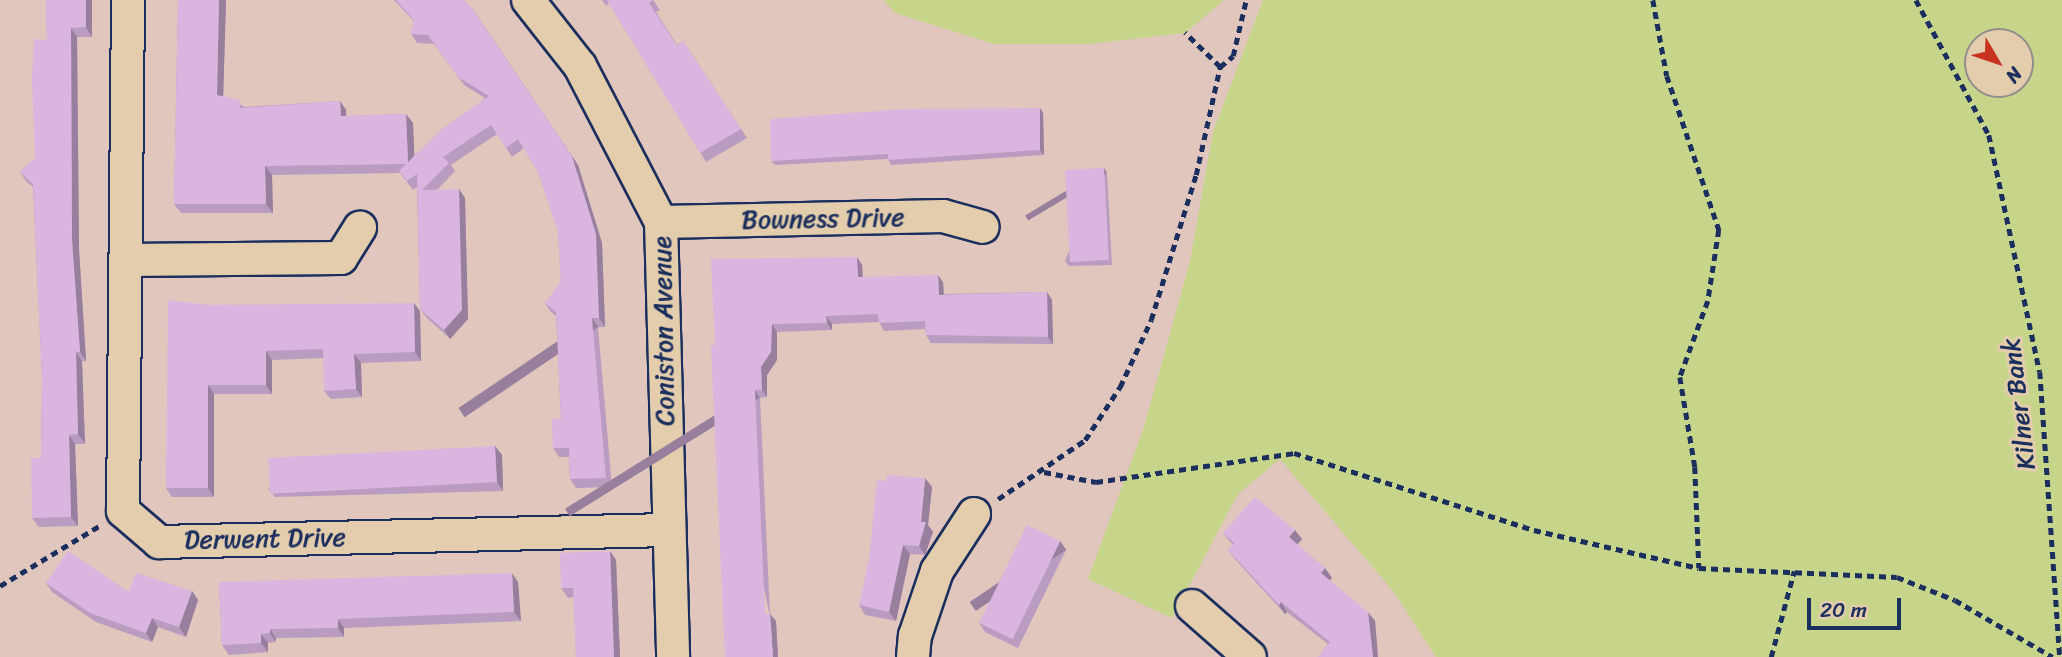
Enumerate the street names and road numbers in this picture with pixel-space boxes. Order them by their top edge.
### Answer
street label: Bowness Drive [741,202,905,236]
street label: Coniston Avenue [647,236,681,426]
street label: Kilner Bank [1995,336,2043,472]
street label: Derwent Drive [184,522,346,556]

